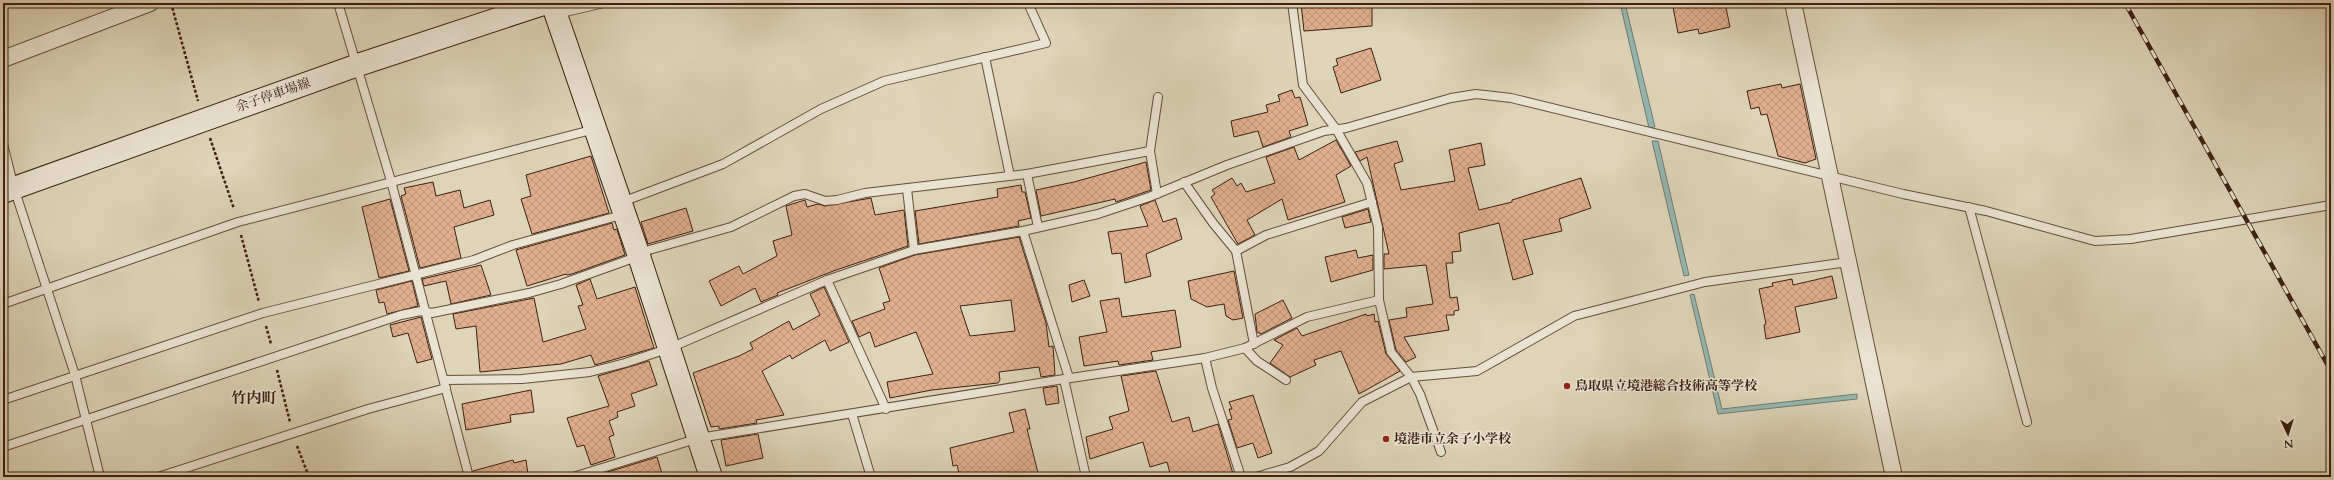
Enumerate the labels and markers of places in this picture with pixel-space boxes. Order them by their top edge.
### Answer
place label: 鳥取県立境港総合技術高等学校 [1575,377,1758,395]
marker: 鳥取県立境港総合技術高等学校 [1562,381,1572,391]
place label: 境港市立余子小学校 [1394,430,1512,448]
marker: 境港市立余子小学校 [1381,434,1391,444]

